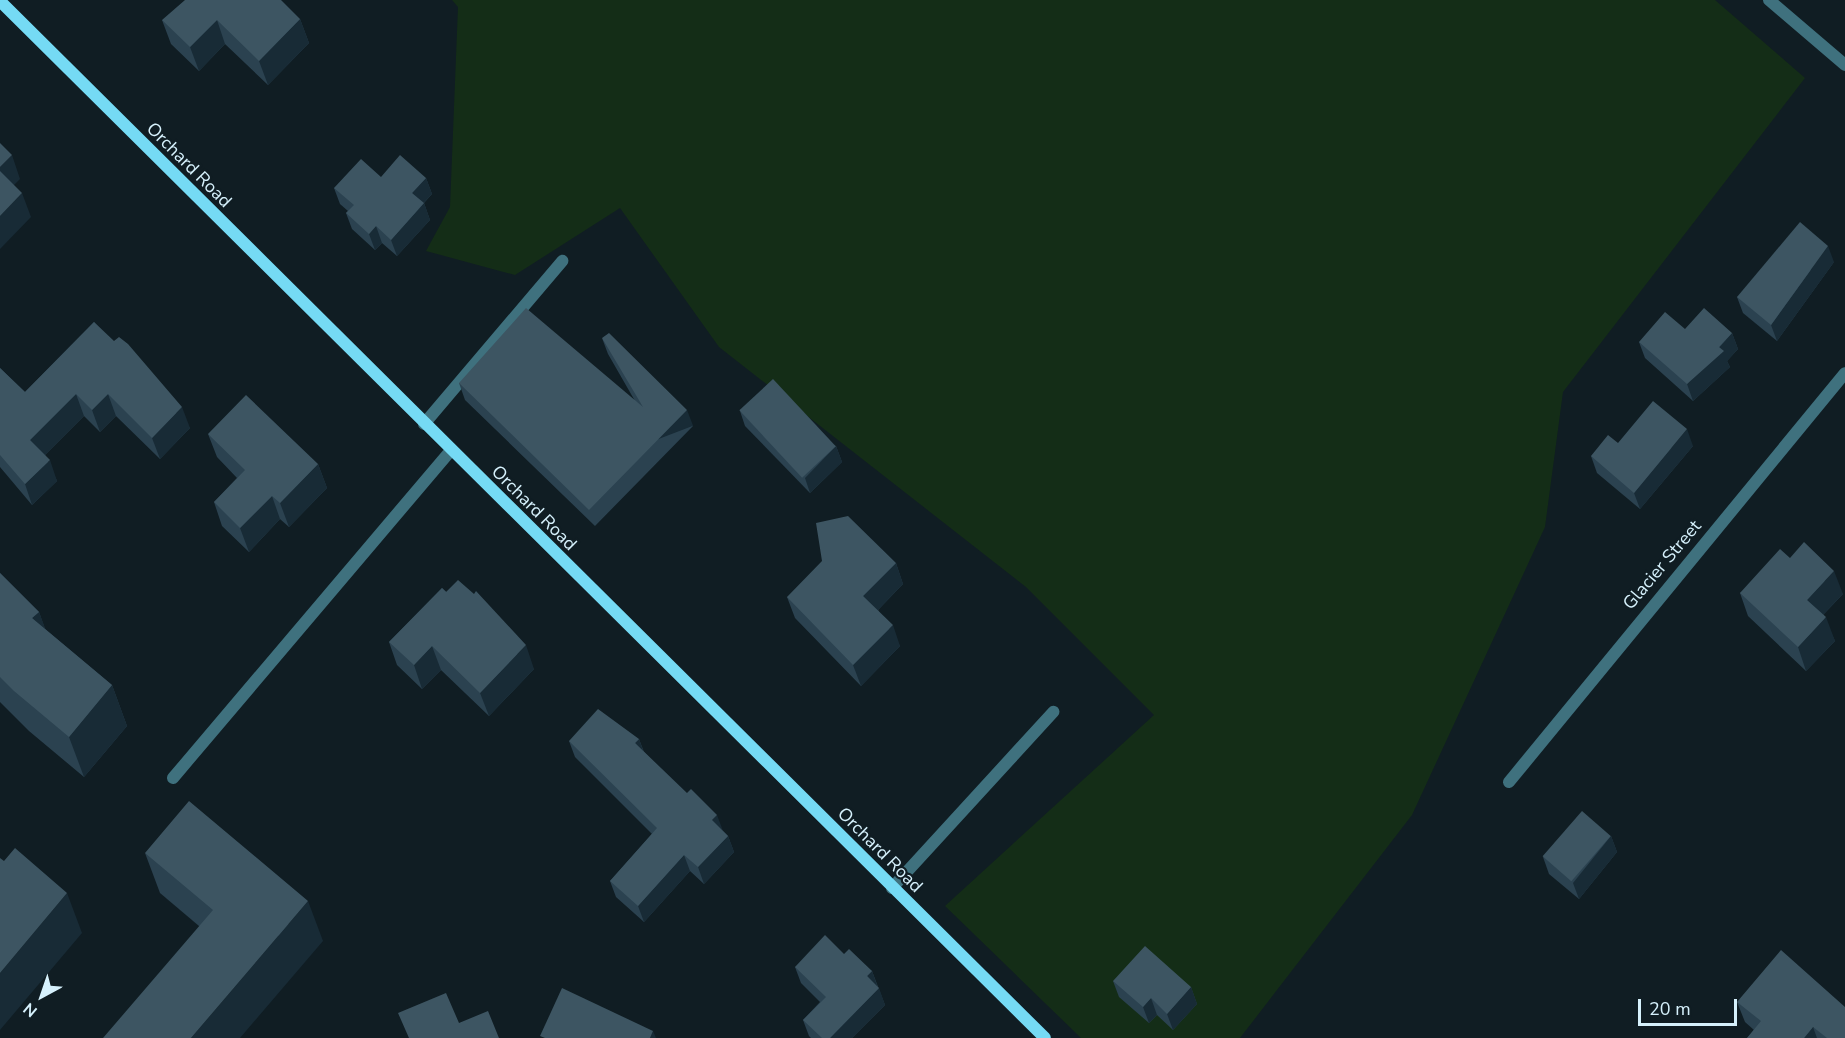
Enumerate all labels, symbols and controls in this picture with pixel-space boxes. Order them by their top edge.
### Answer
street label: Orchard Road [142,118,236,212]
street label: Orchard Road [487,461,581,555]
street label: Glacier Street [1618,516,1706,614]
street label: Orchard Road [833,803,927,897]
north arrow [12,966,72,1026]
scale bar [1641,987,1740,1025]
text: 20 m [1649,997,1691,1021]
text: N [19,998,42,1022]

